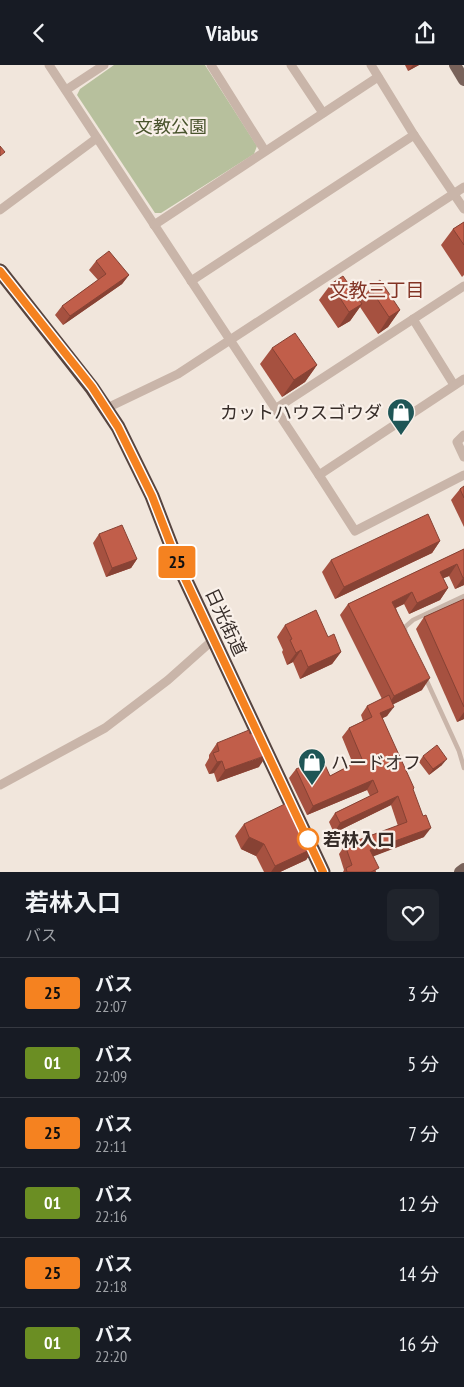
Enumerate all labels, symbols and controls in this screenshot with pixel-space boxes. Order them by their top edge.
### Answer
icon: back [25,19,53,47]
text: Viabus [206,19,258,47]
icon: share [411,19,439,47]
park label: 文教公園 [135,115,207,138]
district label: 文教三丁目 [329,278,425,302]
shop icon: カットハウスゴウダ [386,397,416,436]
place label: カットハウスゴウダ [220,401,382,424]
line badge: 25 [154,546,200,578]
text: 25 [168,550,186,573]
street label: 日光街道 [200,585,252,659]
shop icon: ハードオフ [297,747,327,786]
place label: ハードオフ [331,751,421,774]
marker: 若林入口 [297,828,319,850]
place label: 若林入口 [323,828,395,851]
text: 若林入口 [25,887,121,918]
button: heart [387,889,439,941]
text: バス [25,925,57,945]
text: バス [95,972,133,996]
text: 25 [44,981,61,1004]
text: 3 分 [407,982,439,1006]
text: 22:07 [95,996,127,1016]
text: バス [95,1042,133,1066]
text: 01 [44,1051,61,1074]
text: 5 分 [407,1052,439,1076]
text: 22:09 [95,1066,127,1086]
text: バス [95,1112,133,1136]
text: 25 [44,1121,61,1144]
text: 7 分 [408,1122,439,1146]
text: 22:11 [95,1136,127,1156]
text: バス [95,1182,133,1206]
text: 01 [44,1191,61,1214]
text: 12 分 [399,1192,439,1216]
text: 22:16 [95,1206,127,1226]
text: バス [95,1252,133,1276]
text: 25 [44,1261,61,1284]
text: 14 分 [399,1262,439,1286]
text: 22:18 [95,1276,127,1296]
text: バス [95,1322,133,1346]
text: 01 [44,1331,61,1354]
text: 16 分 [399,1332,439,1356]
text: 22:20 [95,1346,127,1366]

